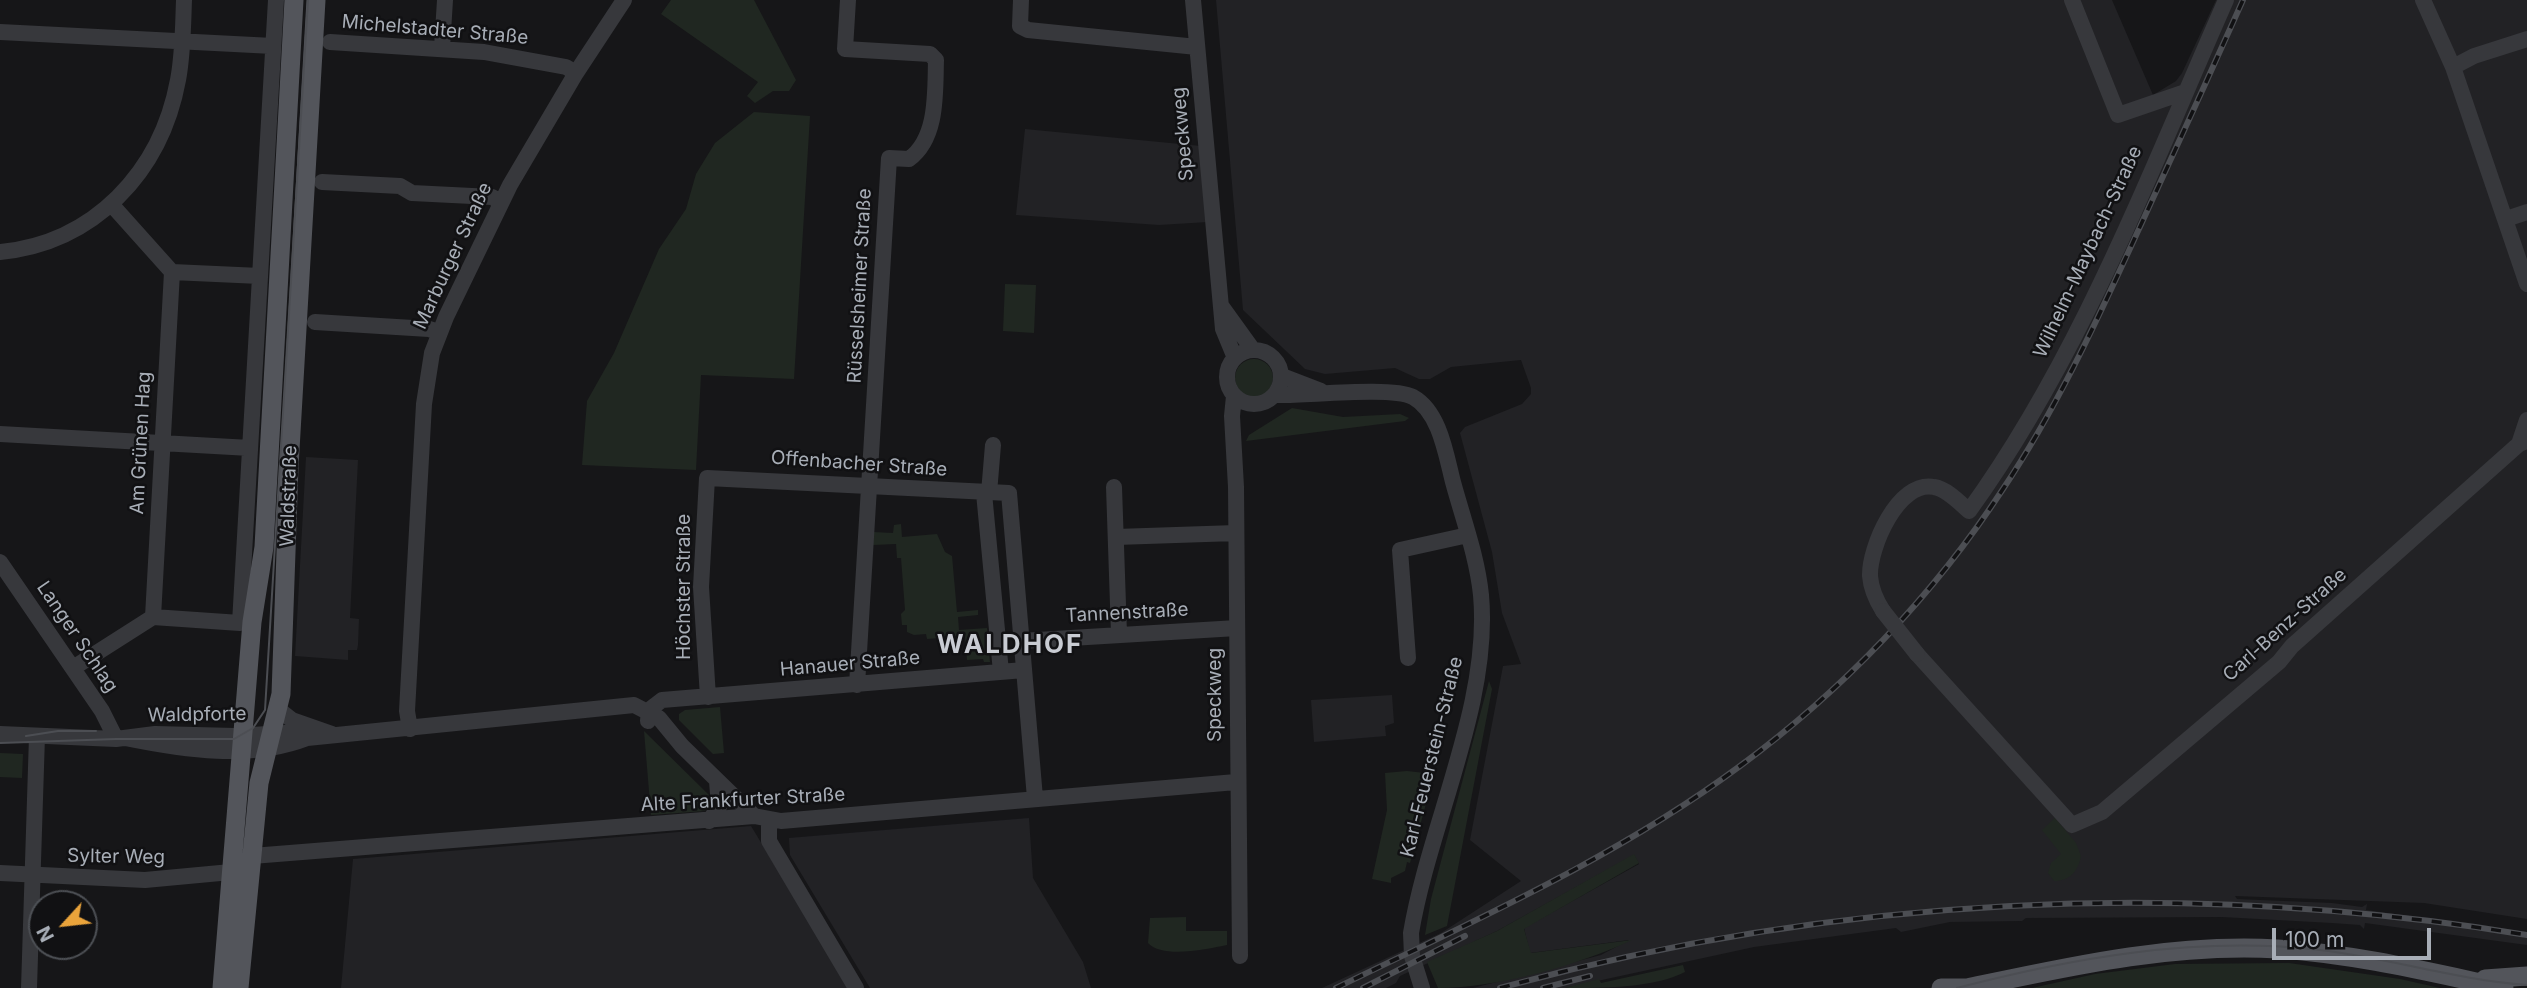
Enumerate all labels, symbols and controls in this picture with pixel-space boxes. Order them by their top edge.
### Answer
street label: Michelstadter Straße [341,10,529,50]
street label: Speckweg [1168,86,1198,182]
street label: Wilhelm-Maybach-Straße [2029,143,2147,361]
street label: Marburger Straße [409,179,497,333]
street label: Rüsselsheimer Straße [844,188,876,384]
street label: Am Grünen Hag [126,371,156,515]
street label: Waldstraße [276,445,302,547]
street label: Offenbacher Straße [770,446,948,482]
street label: Höchster Straße [673,514,695,660]
street label: Carl-Benz-Straße [2219,564,2351,686]
street label: Langer Schlag [31,577,123,697]
street label: Tannenstraße [1065,598,1189,628]
district label: WALDHOF [938,629,1082,661]
street label: Hanauer Straße [779,647,921,681]
street label: Speckweg [1204,648,1226,742]
street label: Karl-Feuerstein-Straße [1396,654,1468,860]
street label: Waldpforte [147,703,247,727]
street label: Alte Frankfurter Straße [640,783,846,817]
street label: Sylter Weg [67,845,165,869]
north arrow [28,890,98,960]
scale bar [2275,914,2434,958]
text: N [32,922,59,946]
text: 100 m [2285,927,2344,952]

